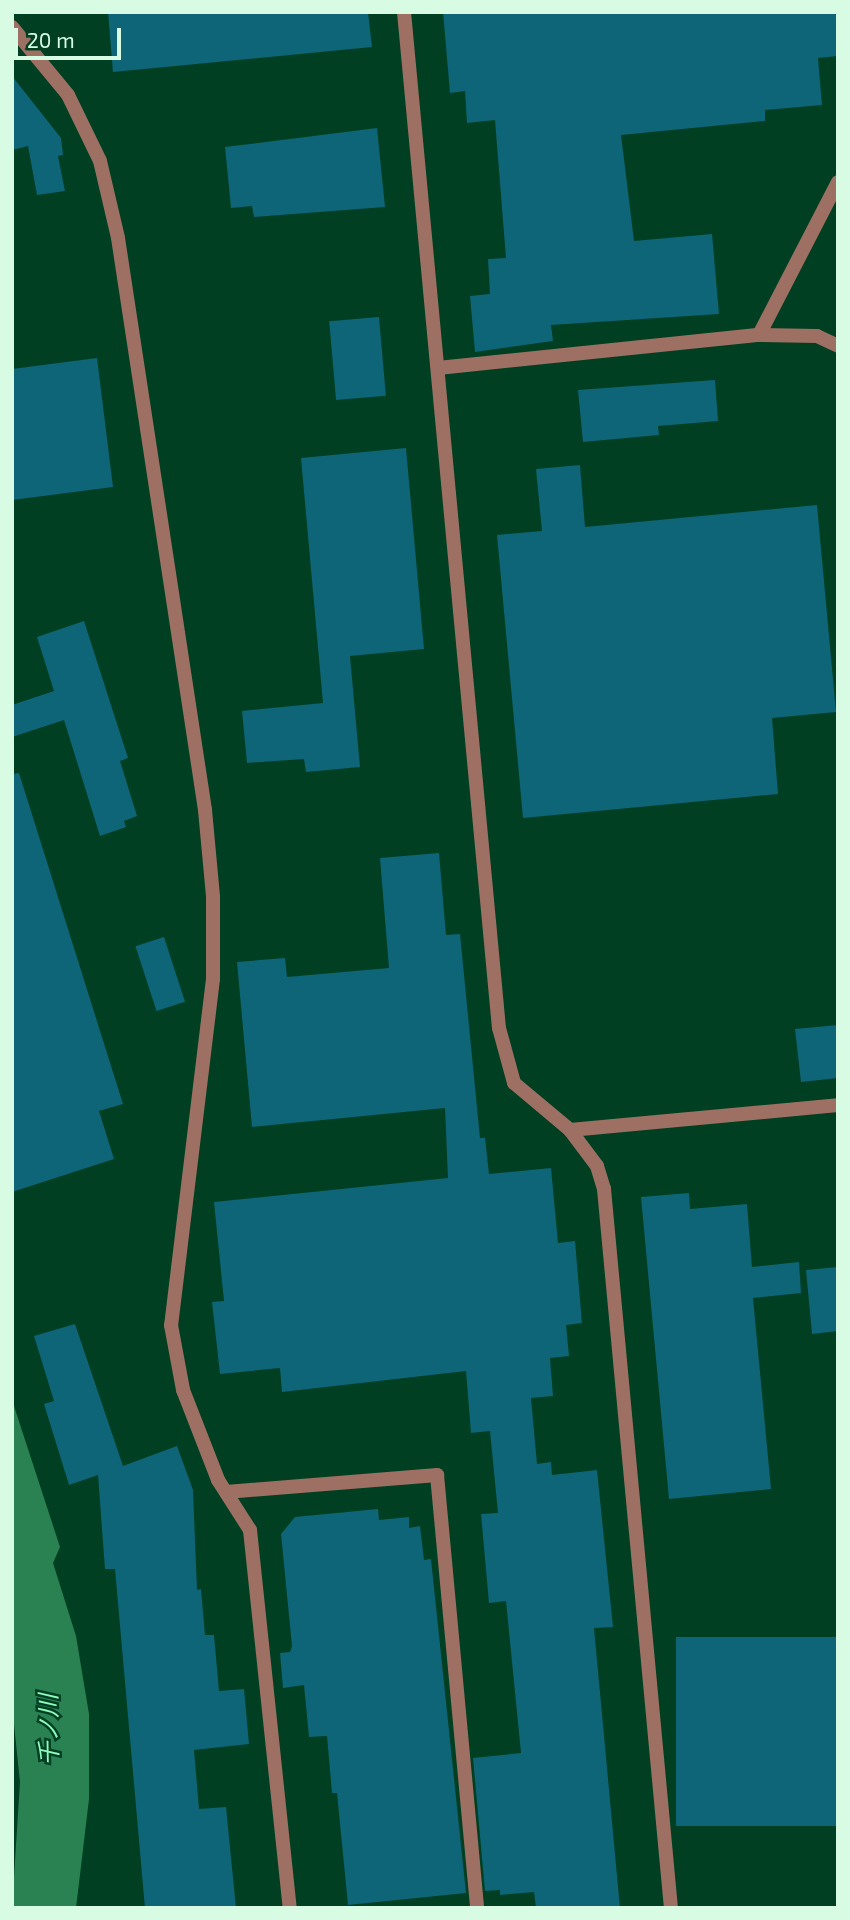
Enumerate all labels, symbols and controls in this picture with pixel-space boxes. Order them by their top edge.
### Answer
scale bar [18,14,124,58]
text: 20 m [27,27,75,52]
water label: 千ノ川 [33,1694,63,1766]

